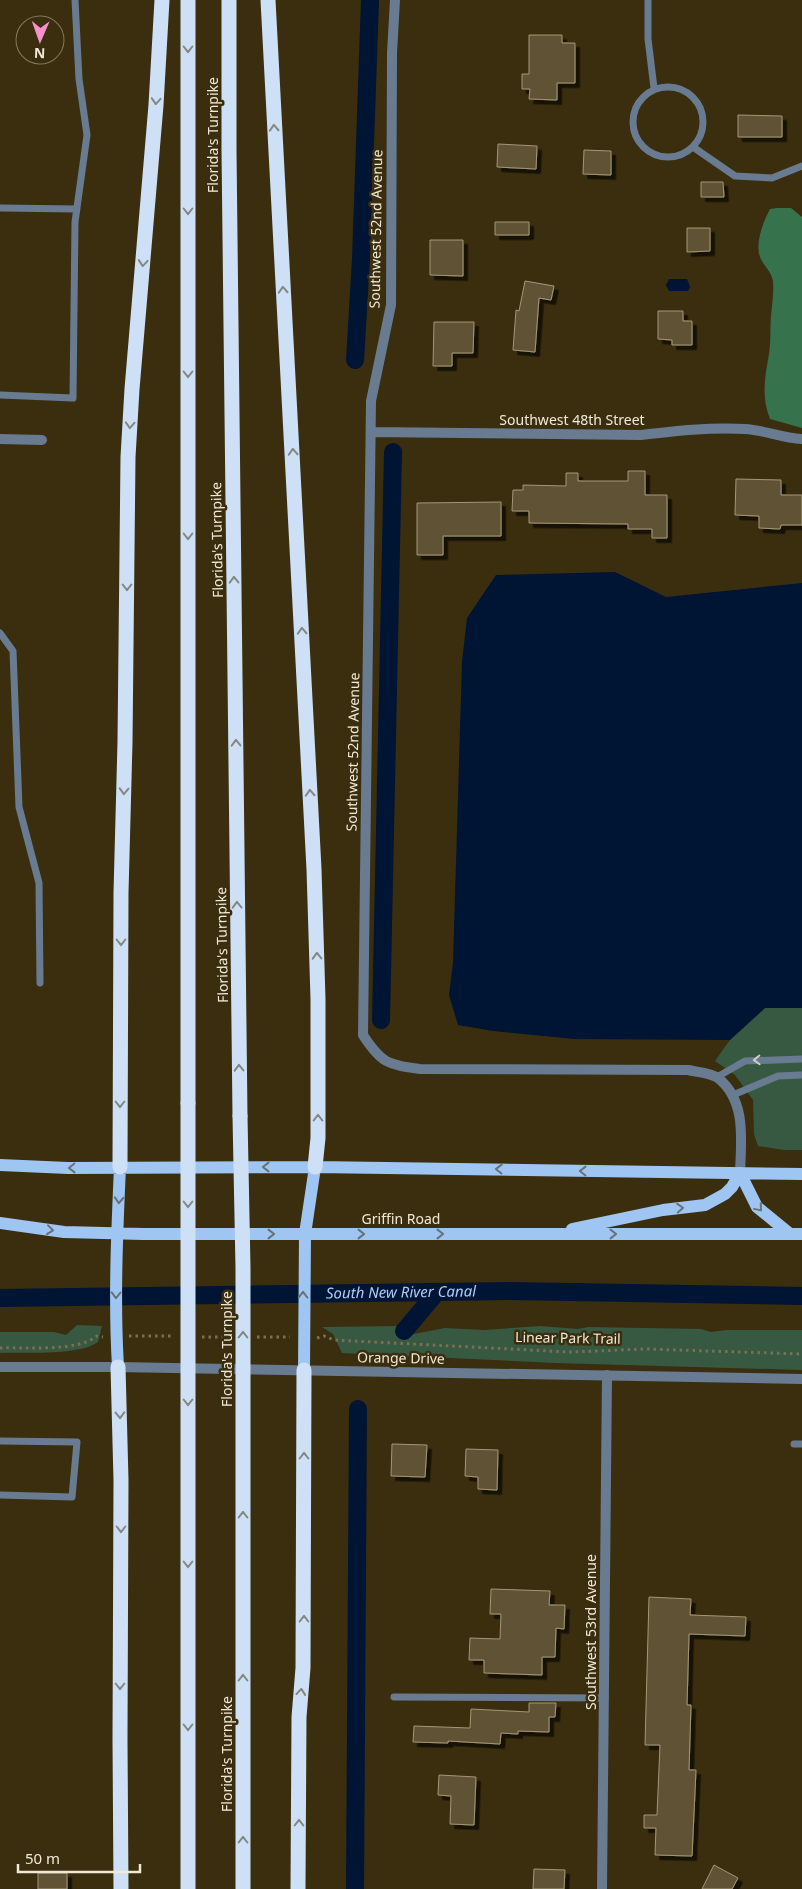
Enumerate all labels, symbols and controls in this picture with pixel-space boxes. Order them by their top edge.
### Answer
north arrow [15,15,65,65]
text: N [34,44,46,63]
one-way arrow [183,45,193,53]
street label: Florida's Turnpike [203,77,222,193]
one-way arrow [151,97,162,105]
one-way arrow [268,123,279,131]
street label: Southwest 52nd Avenue [365,149,386,309]
one-way arrow [183,208,193,215]
one-way arrow [138,259,149,267]
one-way arrow [277,286,288,294]
one-way arrow [183,370,193,378]
street label: Southwest 48th Street [499,410,645,429]
one-way arrow [124,421,135,429]
one-way arrow [287,448,298,456]
street label: Florida's Turnpike [206,482,227,598]
one-way arrow [183,532,193,540]
one-way arrow [229,576,239,584]
one-way arrow [121,584,132,592]
one-way arrow [297,627,308,635]
street label: Southwest 52nd Avenue [342,672,363,832]
one-way arrow [230,738,241,746]
one-way arrow [118,787,129,795]
one-way arrow [305,789,316,797]
street label: Florida's Turnpike [211,887,232,1003]
one-way arrow [232,901,242,908]
one-way arrow [116,938,126,946]
one-way arrow [312,951,322,959]
one-way arrow [753,1055,761,1066]
one-way arrow [234,1063,244,1071]
one-way arrow [115,1101,125,1109]
one-way arrow [313,1114,323,1122]
one-way arrow [262,1162,270,1172]
one-way arrow [67,1163,75,1173]
one-way arrow [495,1164,503,1175]
one-way arrow [579,1165,587,1176]
one-way arrow [113,1196,124,1204]
one-way arrow [183,1200,193,1208]
one-way arrow [676,1203,684,1214]
one-way arrow [754,1203,763,1212]
street label: Griffin Road [362,1209,440,1228]
one-way arrow [47,1224,55,1235]
one-way arrow [268,1229,275,1239]
one-way arrow [358,1229,365,1239]
one-way arrow [436,1229,444,1239]
one-way arrow [609,1229,617,1239]
water label: South New River Canal [326,1280,477,1303]
street label: Florida's Turnpike [217,1291,236,1407]
one-way arrow [298,1291,308,1298]
one-way arrow [111,1292,121,1299]
street label: Linear Park Trail [515,1327,621,1348]
one-way arrow [238,1331,248,1339]
street label: Orange Drive [357,1347,445,1368]
one-way arrow [183,1398,193,1406]
one-way arrow [115,1412,126,1420]
one-way arrow [299,1452,309,1460]
one-way arrow [238,1511,248,1519]
one-way arrow [116,1526,126,1533]
street label: Southwest 53rd Avenue [581,1554,600,1710]
one-way arrow [183,1560,193,1568]
one-way arrow [299,1615,309,1622]
one-way arrow [238,1674,248,1682]
one-way arrow [115,1682,125,1690]
one-way arrow [296,1688,307,1696]
street label: Florida's Turnpike [217,1696,236,1812]
one-way arrow [183,1723,193,1731]
one-way arrow [294,1819,304,1826]
one-way arrow [238,1836,248,1844]
scale bar [18,1842,140,1874]
text: 50 m [25,1848,60,1868]

